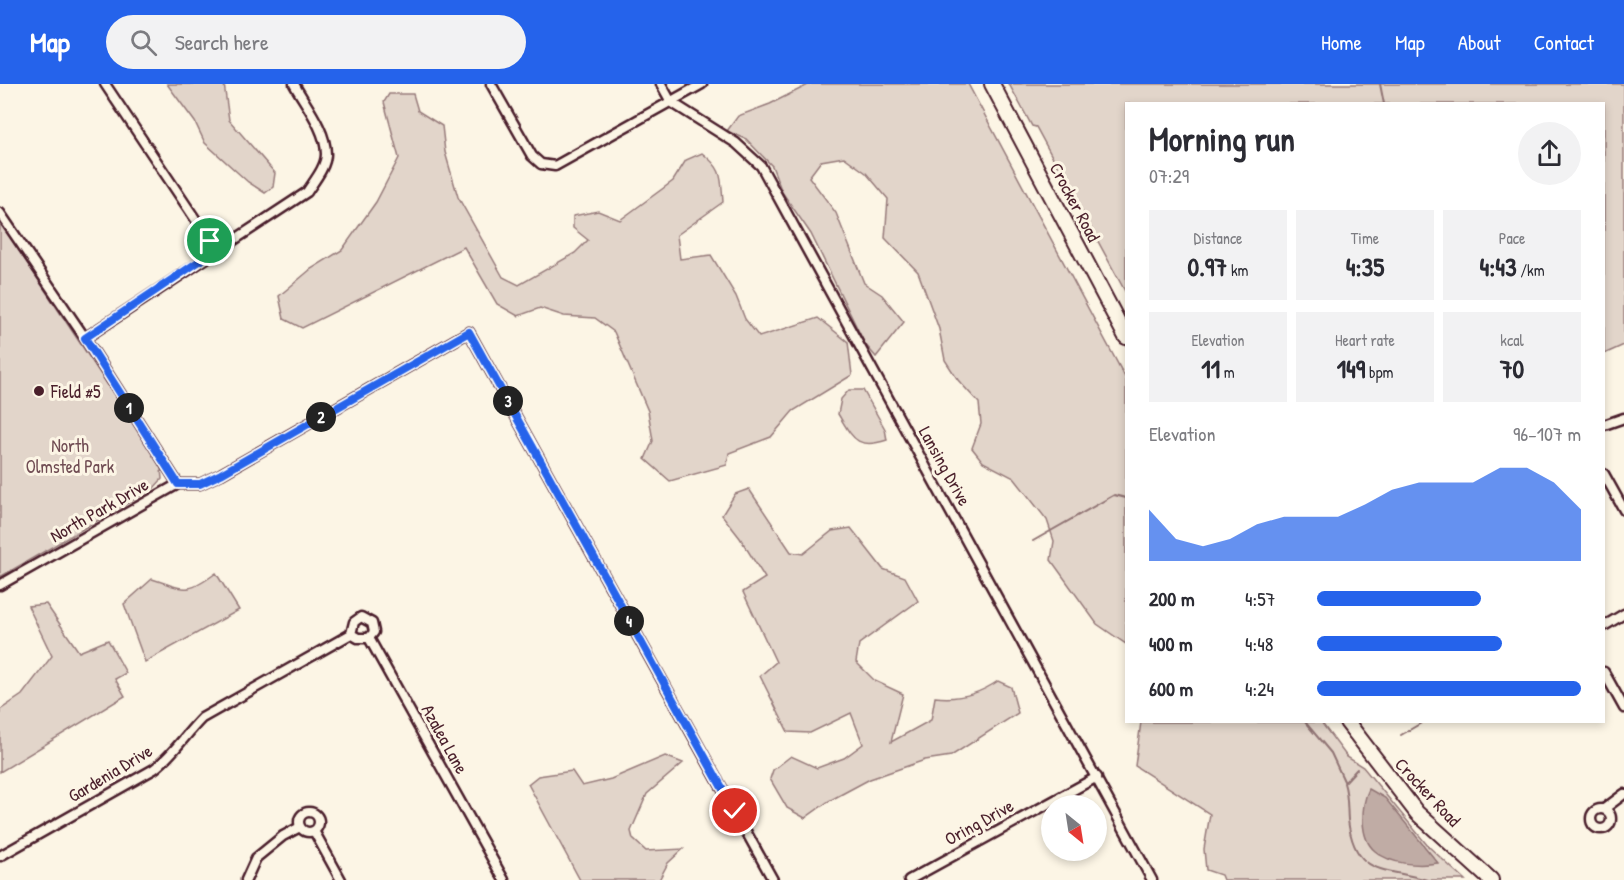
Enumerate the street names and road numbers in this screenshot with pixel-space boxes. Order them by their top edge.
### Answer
street label: Crocker Road [1044,158,1106,246]
street label: Lansing Drive [913,422,977,510]
street label: North Park Drive [45,472,153,548]
street label: Azalea Lane [416,700,474,778]
street label: Gardenia Drive [63,738,157,808]
street label: Crocker Road [1389,752,1467,832]
street label: Oring Drive [940,793,1018,851]

